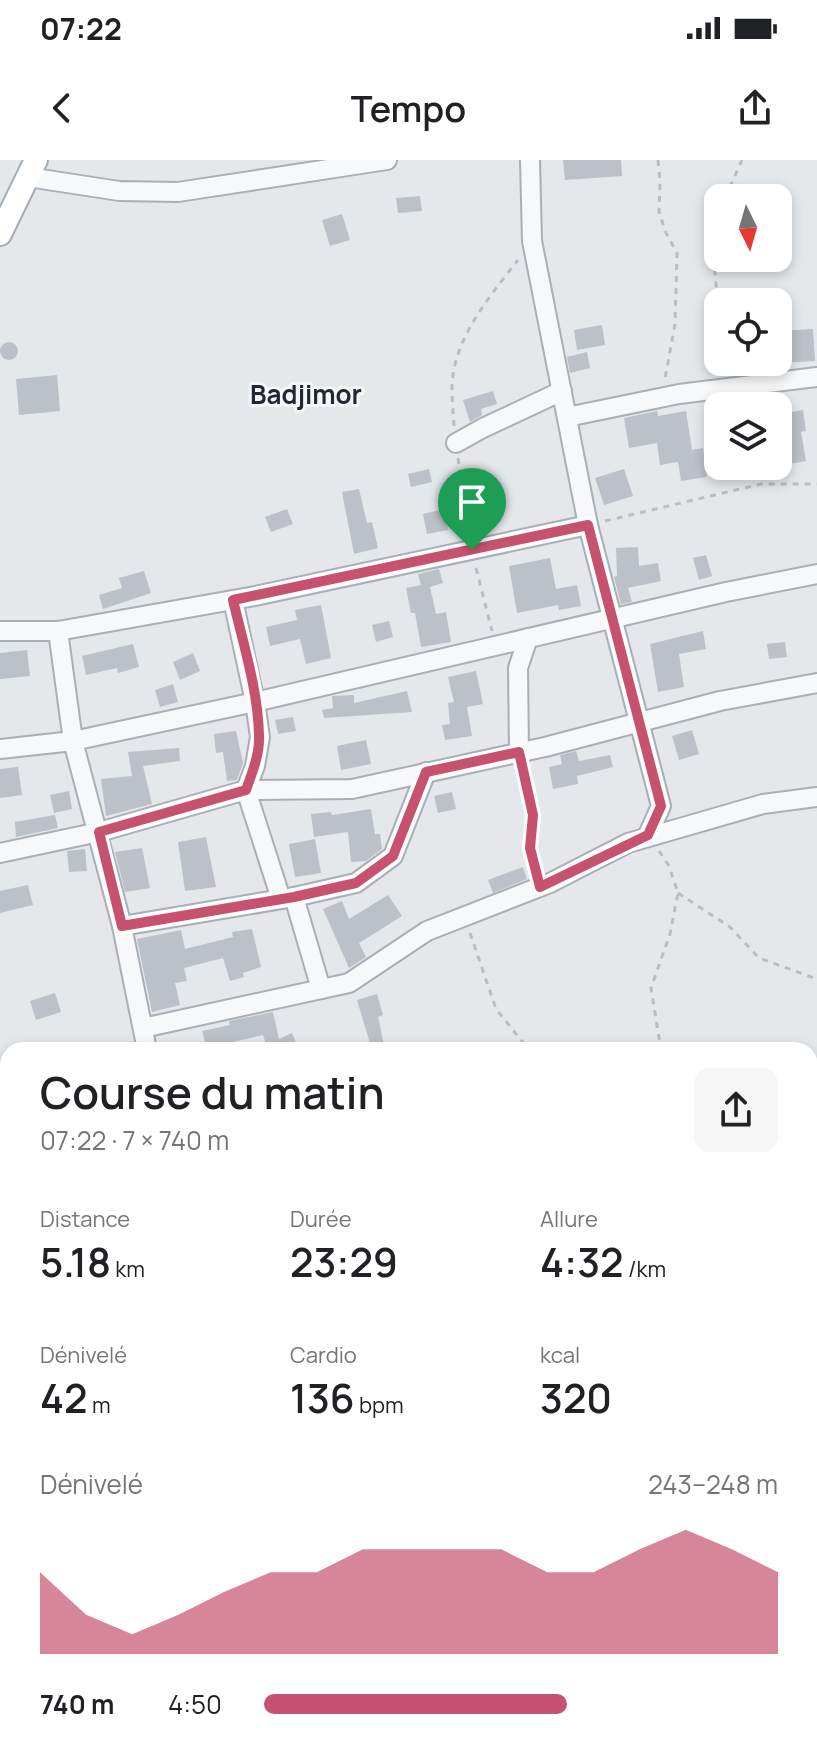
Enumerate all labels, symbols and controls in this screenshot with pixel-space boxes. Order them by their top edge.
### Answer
text: 07:22 [40,8,122,49]
text: Tempo [351,84,466,133]
icon: back [40,86,84,130]
icon: share [733,86,777,130]
north arrow [704,184,792,272]
map controls [704,184,792,480]
button: locate [704,288,792,376]
district label: Badjimor [250,376,362,412]
button: layers [704,392,792,480]
pin [438,468,506,550]
icon: arrive [450,480,494,524]
text: Course du matin [40,1062,385,1122]
button: share [694,1068,778,1152]
text: 07:22 · 7 × 740 m [40,1122,229,1158]
text: Distance [40,1204,130,1234]
text: Durée [290,1204,352,1234]
text: Allure [540,1204,598,1234]
text: 5.18 [40,1234,111,1289]
text: 23:29 [290,1234,398,1289]
text: 4:32 [540,1234,624,1289]
text: km [111,1254,145,1284]
text: /km [624,1254,666,1284]
text: Dénivelé [40,1340,127,1370]
text: Cardio [290,1340,357,1370]
text: kcal [540,1340,580,1370]
text: 42 [40,1370,88,1425]
text: 136 [290,1370,355,1425]
text: 320 [540,1370,612,1425]
text: m [88,1390,111,1420]
text: bpm [355,1390,404,1420]
text: Dénivelé [40,1466,143,1502]
text: 243–248 m [648,1466,778,1502]
text: 740 m [40,1686,114,1722]
text: 4:50 [168,1686,222,1722]

